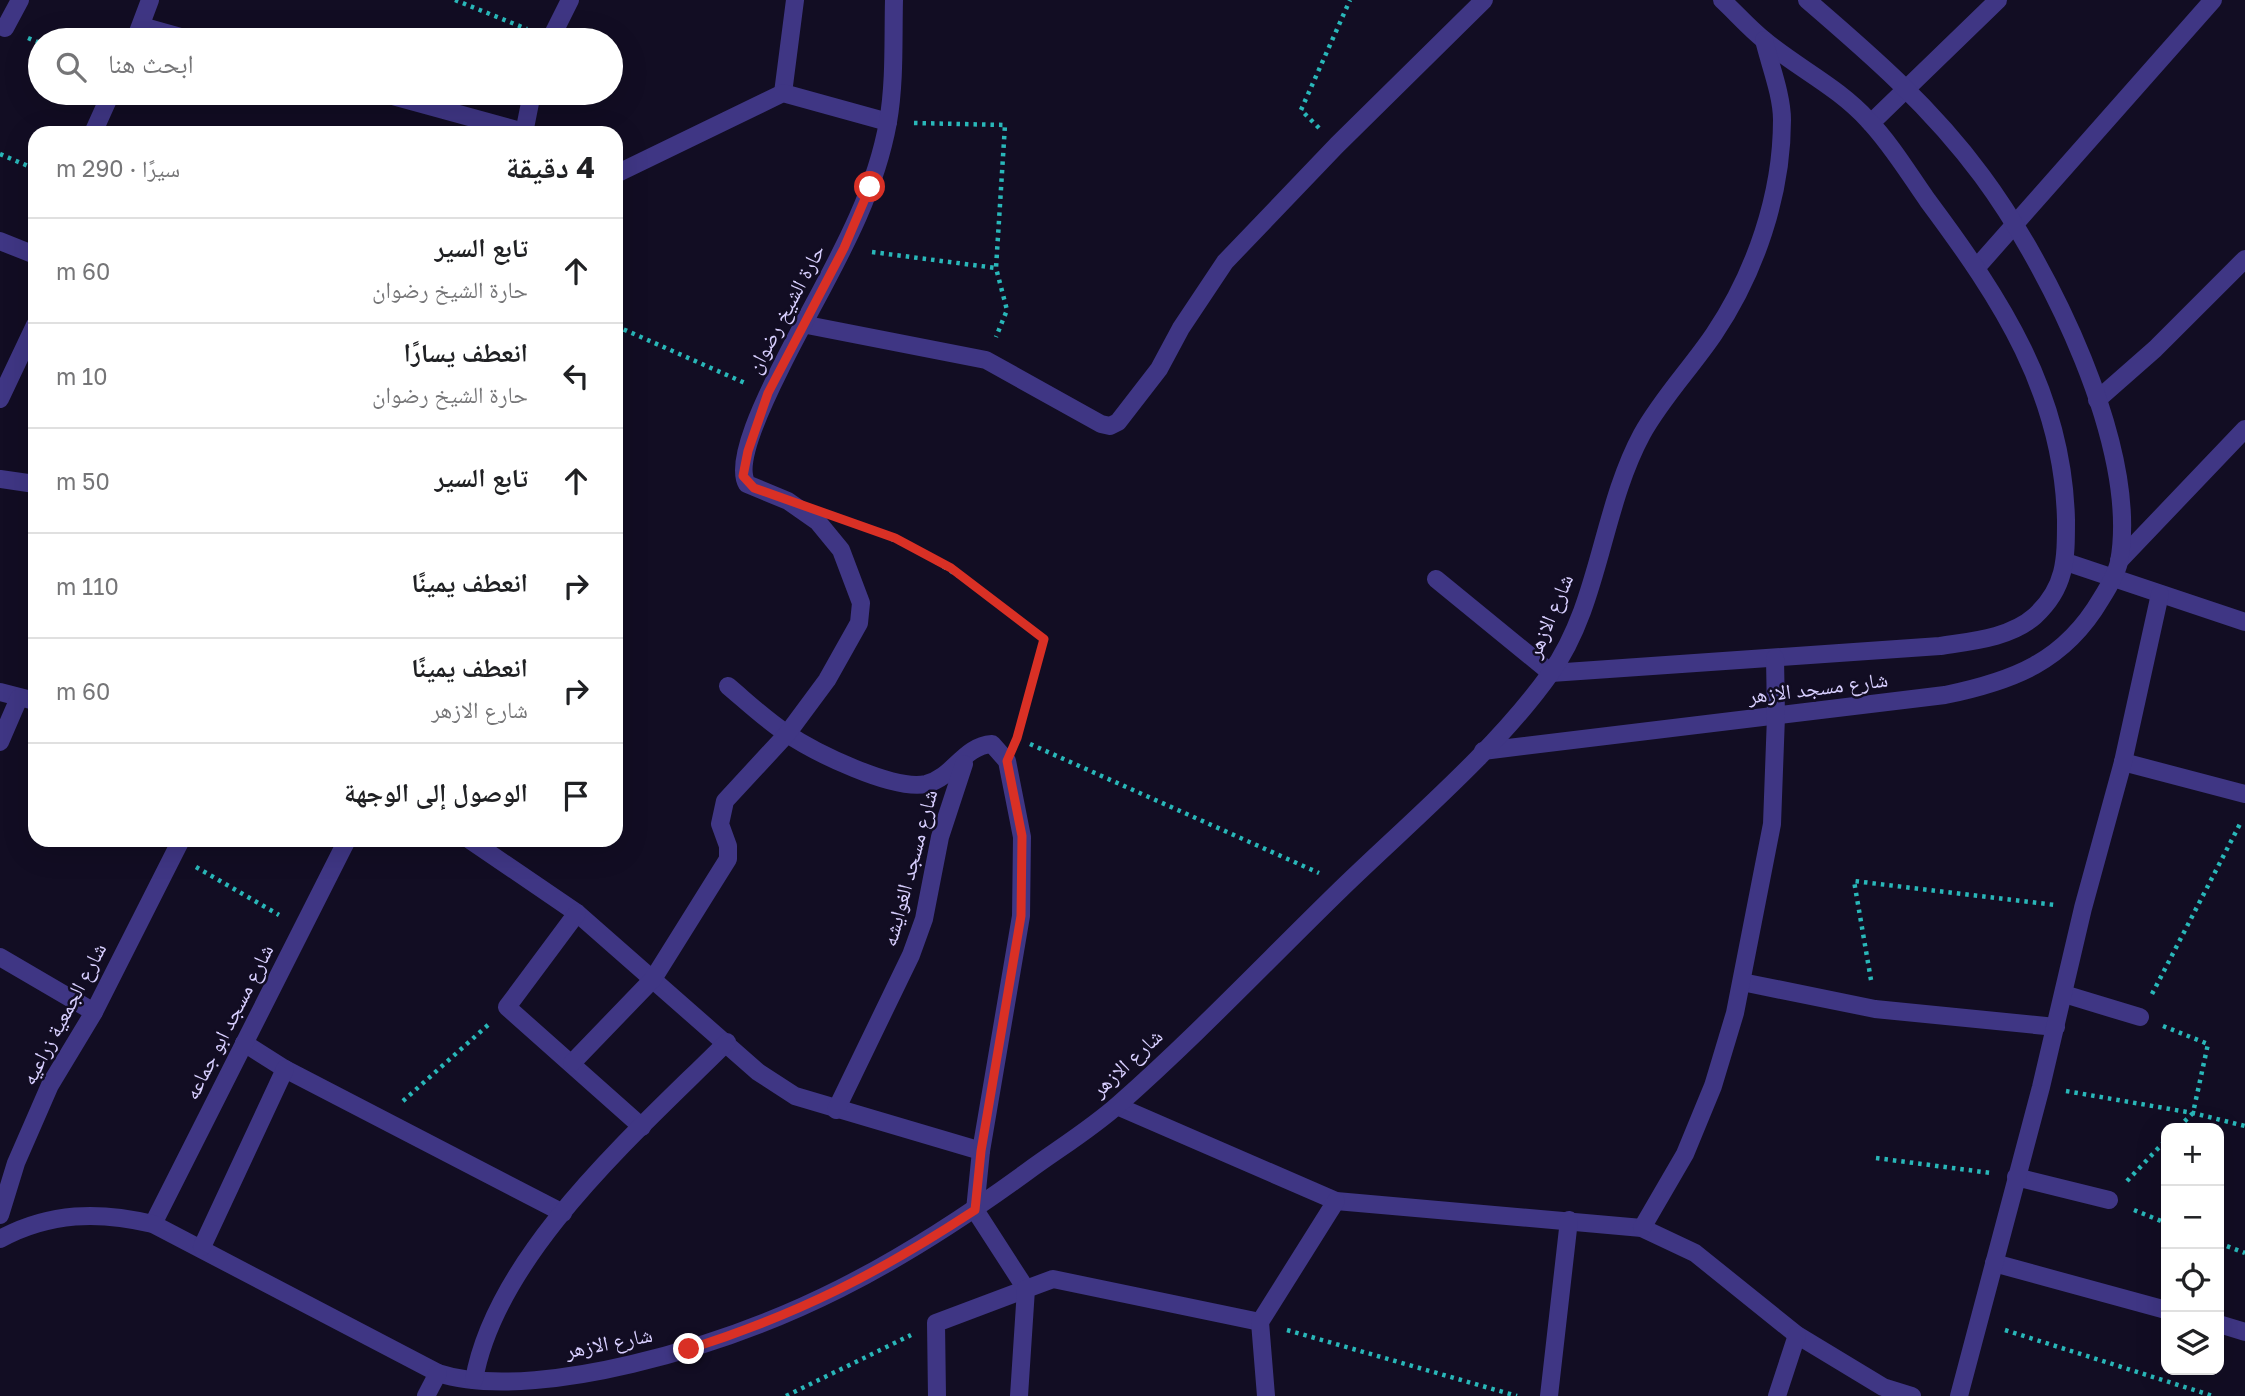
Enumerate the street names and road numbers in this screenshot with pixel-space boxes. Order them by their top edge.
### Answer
street label: حارة الشيخ رضوان [740,240,831,378]
street label: شارع الازهر [1519,570,1579,663]
street label: شارع مسجد الازهر [1745,666,1890,710]
street label: شارع مسجد الغوايشه [876,786,943,949]
street label: شارع الجمعية زراعيه [15,938,112,1089]
street label: شارع مسجد ابو جماعه [178,939,279,1104]
street label: شارع الازهر [1084,1023,1168,1103]
street label: شارع الازهر [562,1321,655,1364]

